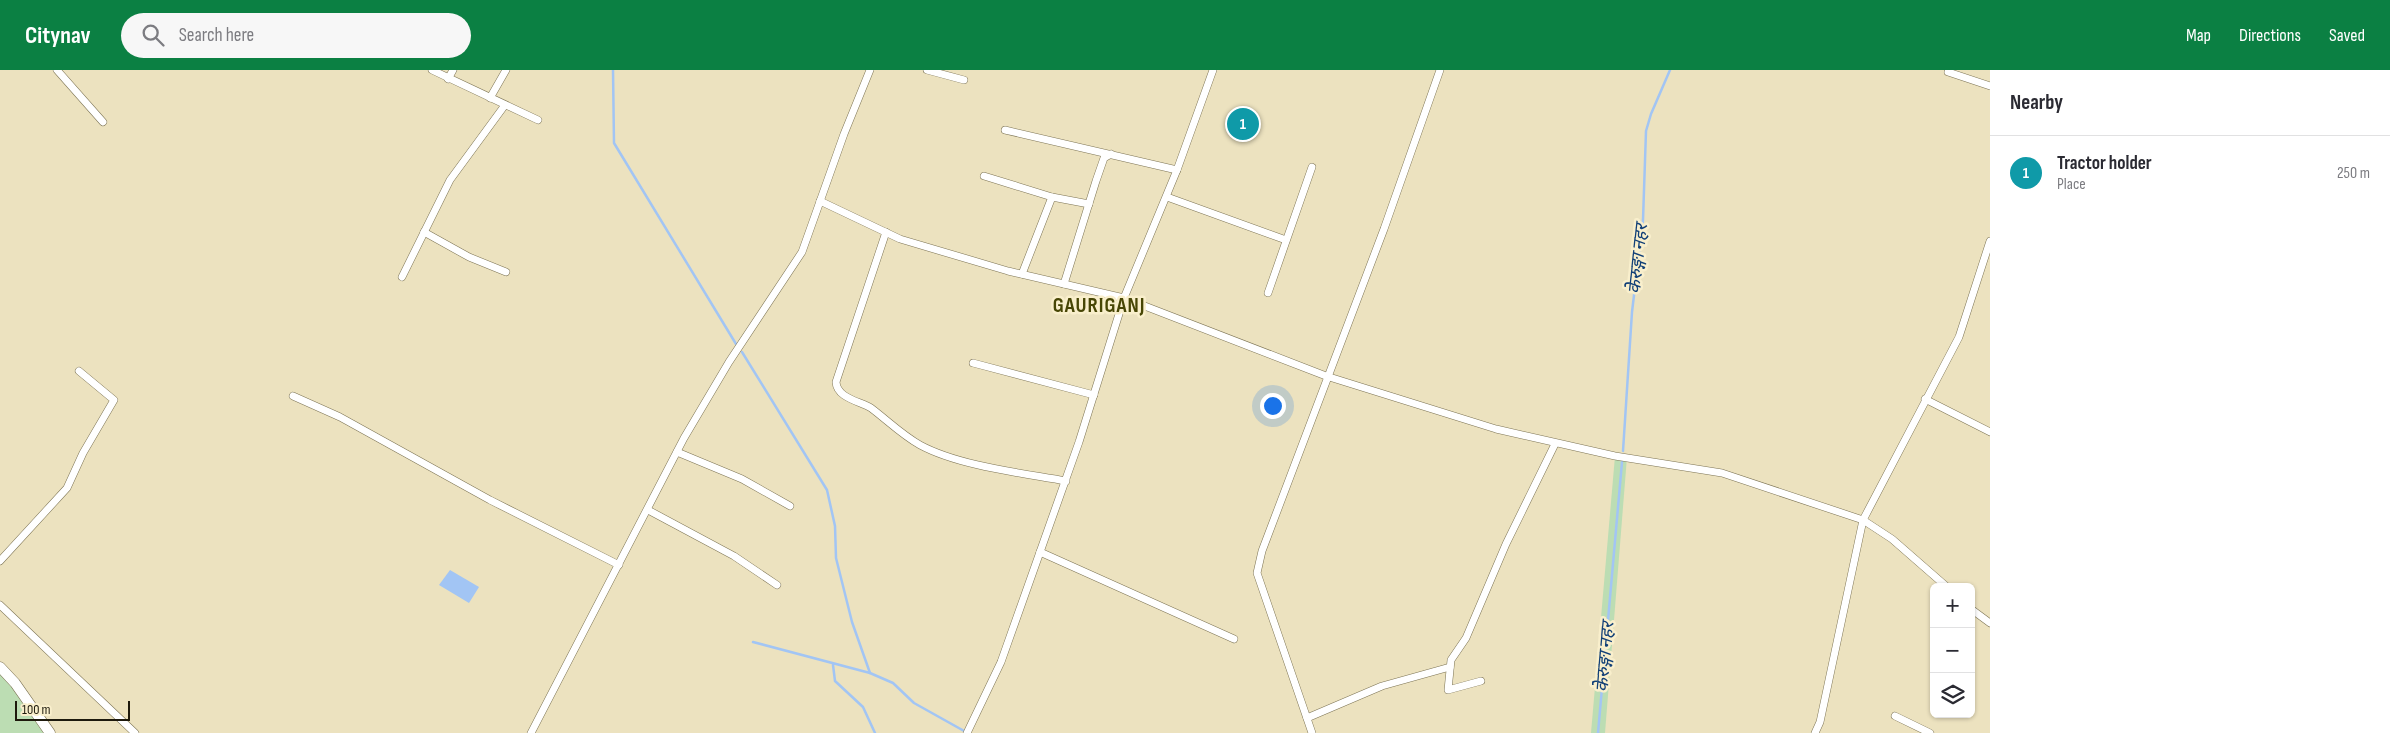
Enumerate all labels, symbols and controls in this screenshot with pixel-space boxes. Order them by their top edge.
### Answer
search box [121,13,471,58]
text: Citynav [25,21,91,50]
icon: search [139,21,167,49]
text: Search here [179,24,254,47]
text: Map [2186,25,2211,46]
text: Directions [2239,25,2301,46]
text: Saved [2329,25,2365,46]
text: Nearby [2010,90,2063,115]
pin: 1 [1227,105,1259,143]
text: Tractor holder [2057,152,2152,175]
text: 1 [2023,164,2029,183]
text: 250 m [2337,164,2370,183]
text: Place [2057,175,2086,194]
water label: केेरुङ्गा नहर [1623,219,1653,295]
district label: GAURIGANJ [1053,293,1145,318]
your location [1260,393,1286,419]
map controls [1930,583,1975,718]
button: + [1930,583,1975,628]
water label: केेरुङ्गा नहर [1590,617,1619,693]
button: − [1930,628,1975,673]
button: layers [1930,673,1975,718]
scale bar [15,698,130,721]
text: 100 m [22,701,51,718]

